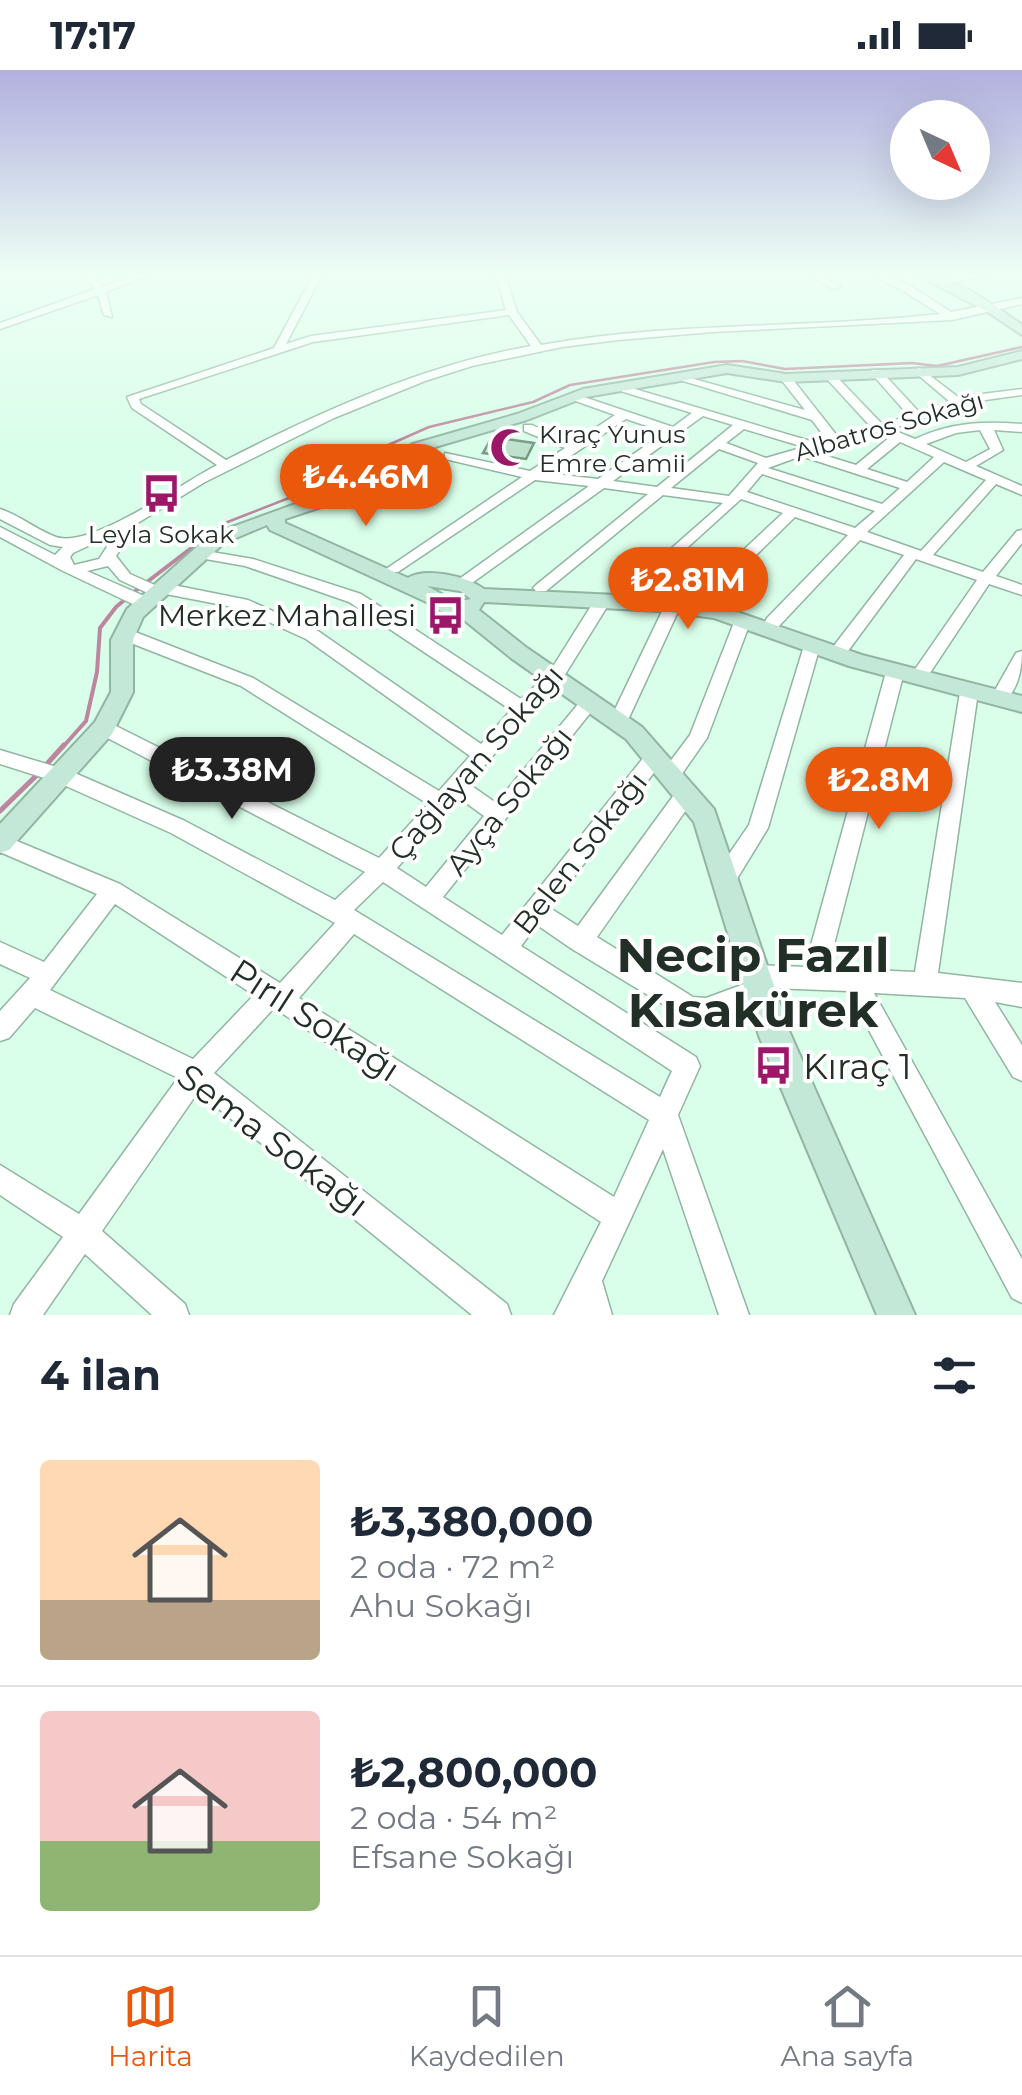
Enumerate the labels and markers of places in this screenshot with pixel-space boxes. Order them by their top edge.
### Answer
place label: Kıraç Yunus Emre Camii [539,419,686,478]
mosque icon: Kıraç Yunus Emre Camii [488,427,530,469]
pin: ₺4.46M [285,444,447,529]
bus stop icon: Leyla Sokak [140,472,182,514]
place label: Leyla Sokak [88,519,234,549]
pin: ₺2.81M [607,547,769,632]
bus stop icon: Merkez Mahallesi [425,594,467,636]
place label: Merkez Mahallesi [158,597,416,634]
pin: ₺3.38M [151,737,313,822]
pin: ₺2.8M [809,747,949,832]
bus stop icon: Kıraç 1 [752,1045,794,1087]
place label: Kıraç 1 [803,1045,912,1088]

